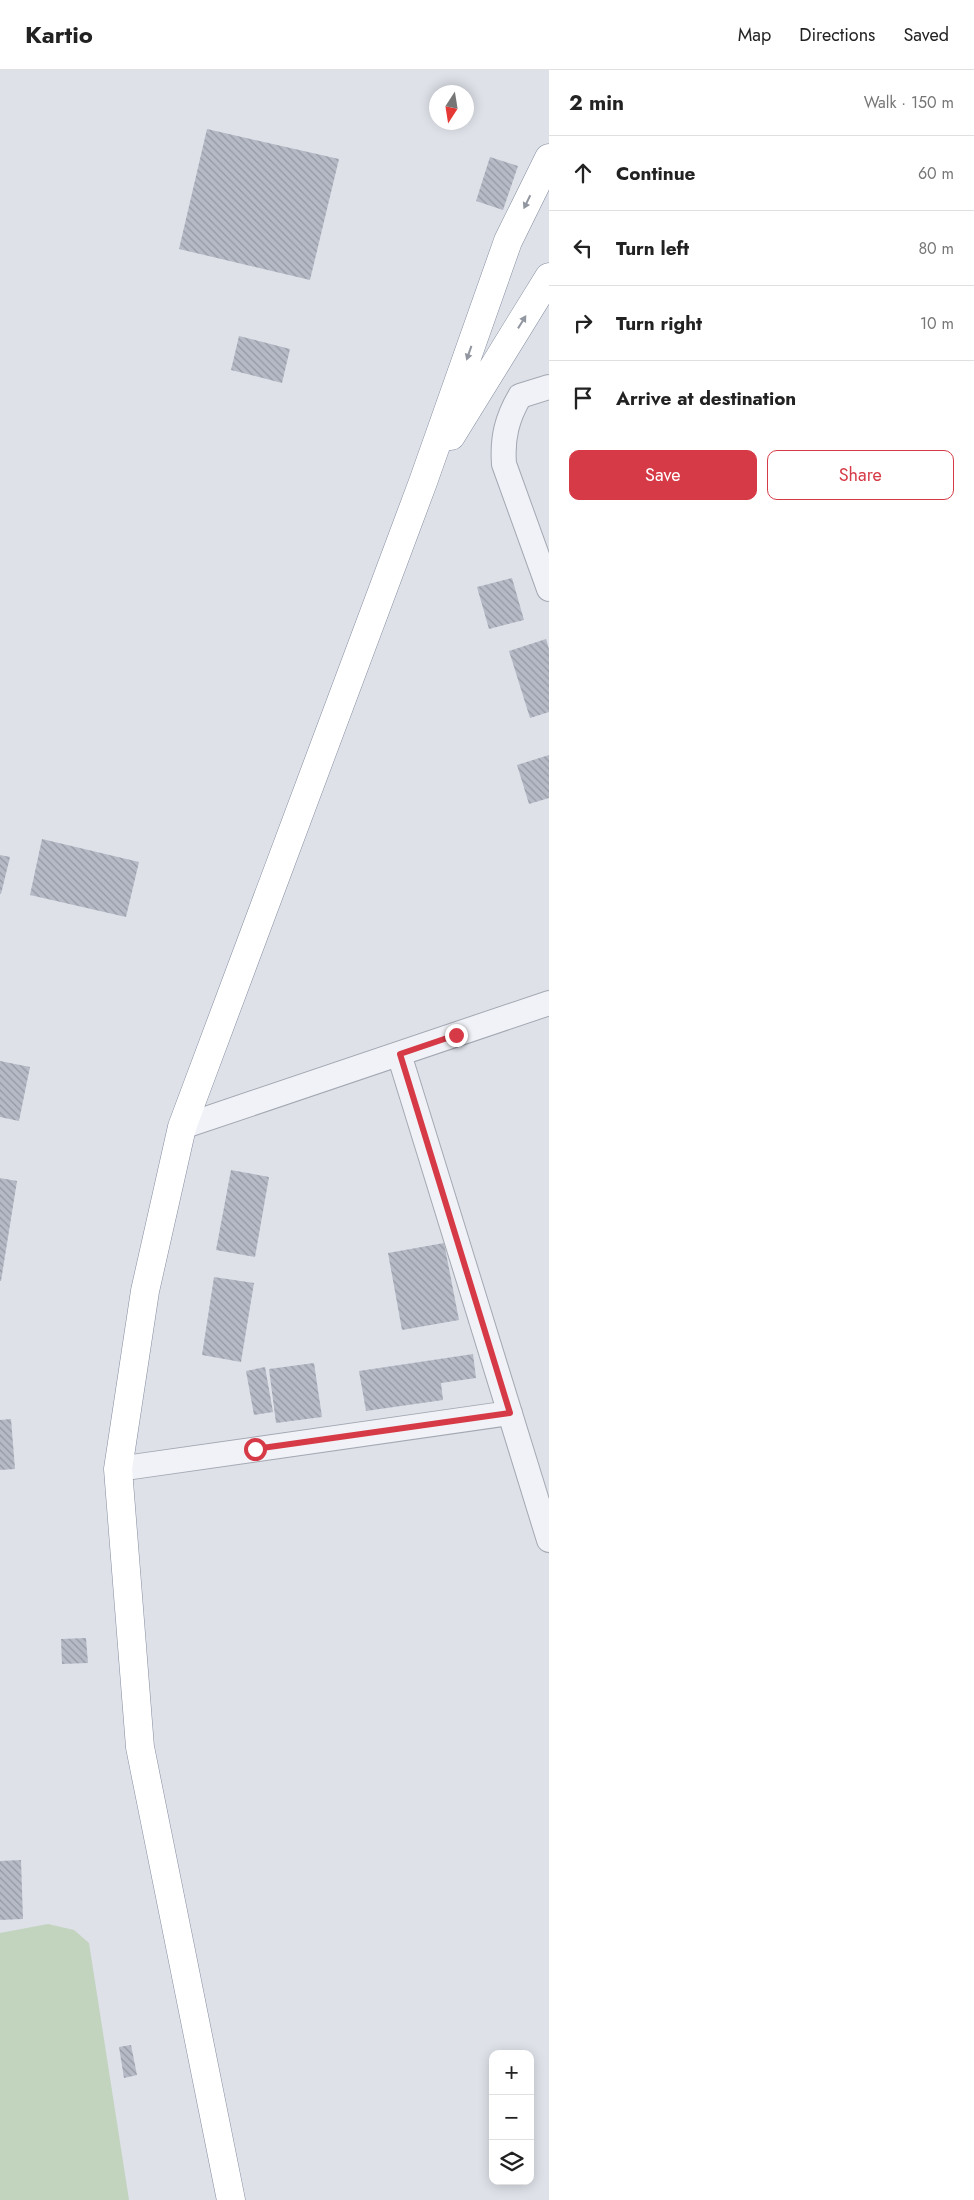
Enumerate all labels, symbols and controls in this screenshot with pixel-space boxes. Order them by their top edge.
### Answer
text: Kartio [25,17,93,52]
text: Map [738,22,771,48]
text: Directions [799,22,875,48]
text: Saved [903,22,949,48]
north arrow [429,85,474,130]
text: 2 min [569,88,624,118]
text: Walk · 150 m [864,91,954,114]
icon: ahead [569,159,597,187]
text: Continue [616,160,695,187]
text: 60 m [918,162,954,185]
one-way arrow [523,195,531,209]
icon: left [569,234,597,262]
text: Turn left [616,235,689,262]
text: 80 m [918,237,954,260]
icon: right [569,309,597,337]
text: Turn right [616,310,702,337]
text: 10 m [920,312,954,335]
one-way arrow [517,315,526,328]
one-way arrow [464,346,472,361]
icon: arrive [569,384,597,412]
text: Arrive at destination [616,385,796,412]
button: Save [569,450,757,500]
button: Share [767,450,954,500]
route end [445,1024,468,1047]
route start [244,1438,267,1461]
map controls [489,2050,534,2185]
button: + [489,2050,534,2095]
button: − [489,2095,534,2140]
button: layers [489,2140,534,2185]

